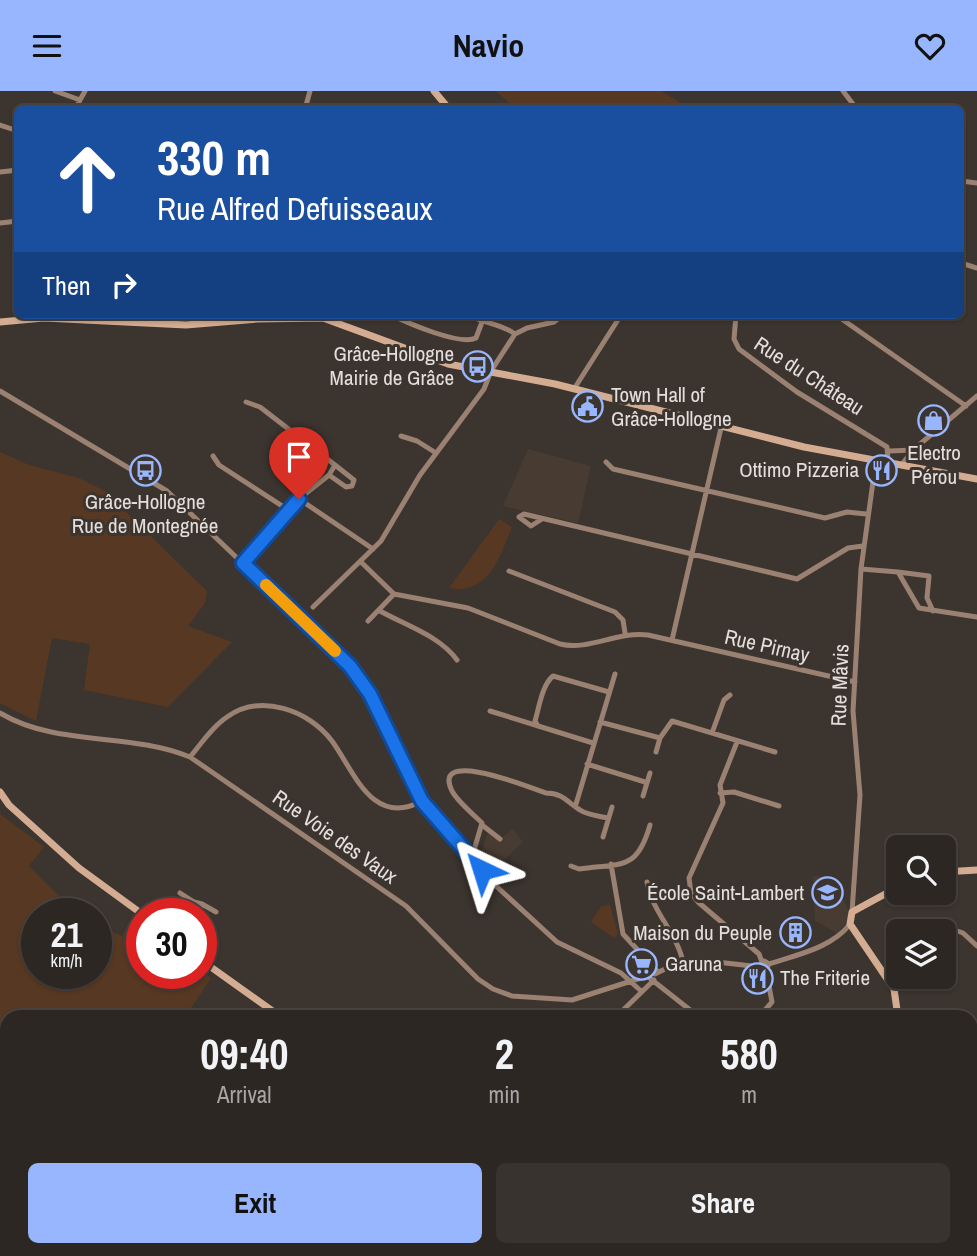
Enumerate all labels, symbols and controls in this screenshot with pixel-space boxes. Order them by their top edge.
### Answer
text: Navio [453,24,524,67]
icon: menu [28,27,66,65]
icon: heart [911,27,949,65]
text: 330 m [157,124,271,190]
icon: ahead [42,133,133,224]
text: Rue Alfred Defuisseaux [157,187,433,230]
icon: right [105,266,143,304]
text: Then [42,268,91,303]
street label: Rue du Château [749,329,870,422]
place label: Grâce-Hollogne Mairie de Grâce [330,339,454,392]
bus stop icon: Grâce-Hollogne Mairie de Grâce [460,349,494,383]
place label: Town Hall of Grâce-Hollogne [611,380,732,433]
public building icon: Town Hall of Grâce-Hollogne [571,390,605,424]
shop icon: Electro Pérou [917,404,951,438]
pin [269,427,329,499]
icon: arrive [280,438,318,476]
place label: Electro Pérou [907,438,961,491]
bus stop icon: Grâce-Hollogne Rue de Montegnée [128,453,162,487]
restaurant icon: Ottimo Pizzeria [865,453,899,487]
place label: Ottimo Pizzeria [739,455,859,484]
place label: Grâce-Hollogne Rue de Montegnée [72,487,218,540]
street label: Rue Pirnay [722,622,813,669]
street label: Rue Mâvis [824,643,855,727]
street label: Rue Voie des Vaux [267,783,404,891]
position arrow [445,833,519,907]
map controls [886,835,956,989]
button: search [886,835,956,905]
school or university icon: École Saint-Lambert [810,876,844,910]
place label: École Saint-Lambert [647,878,804,907]
speed limit sign: 30 [126,898,217,989]
text: 21 [51,911,82,958]
building icon: Maison du Peuple [778,916,812,950]
place label: Maison du Peuple [633,918,772,947]
button: layers [886,919,956,989]
supermarket icon: Garuna [625,947,659,981]
text: km/h [51,948,83,973]
place label: Garuna [665,949,723,978]
restaurant icon: The Friterie [740,961,774,995]
place label: The Friterie [780,963,870,992]
text: 09:40 [200,1026,288,1082]
text: 2 [495,1026,514,1082]
text: 580 [720,1026,778,1082]
text: Arrival [217,1079,272,1110]
text: min [489,1079,520,1110]
text: m [741,1079,757,1110]
button: Exit [28,1163,482,1243]
button: Share [496,1163,950,1243]

